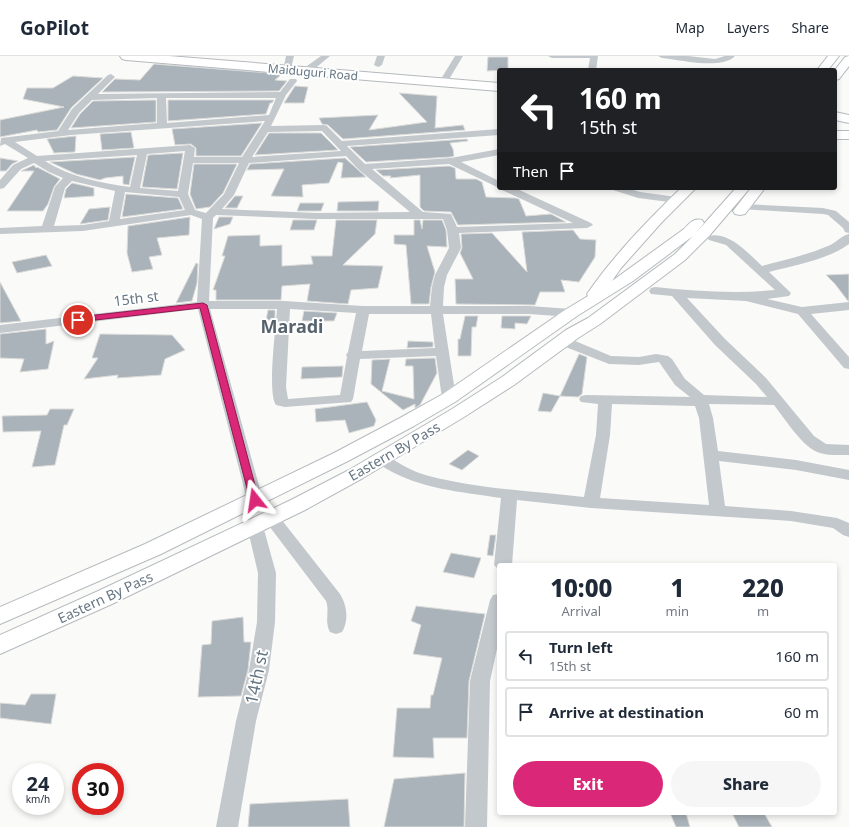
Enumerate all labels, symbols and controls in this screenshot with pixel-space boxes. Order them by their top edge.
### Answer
text: GoPilot [20,15,89,41]
text: Map [676,18,705,37]
text: Layers [727,18,769,37]
text: Share [791,18,829,37]
street label: Maiduguri Road [267,60,359,84]
text: 160 m [579,79,662,117]
icon: left [513,84,565,136]
text: 15th st [579,115,637,139]
icon: arrive [556,160,578,182]
text: Then [513,161,548,181]
street label: 15th st [112,286,160,310]
pin [61,303,95,337]
icon: arrive [67,309,89,331]
district label: Maradi [261,314,323,338]
street label: Eastern By Pass [345,417,444,485]
position arrow [234,479,276,521]
street label: Eastern By Pass [54,567,156,627]
text: 10:00 [550,571,612,604]
text: 1 [670,571,684,604]
text: 220 [742,571,784,604]
text: Arrival [561,602,601,620]
text: min [666,602,689,620]
text: m [757,602,769,620]
text: Turn left [549,637,613,657]
icon: left [515,645,537,667]
text: 160 m [775,646,819,666]
street label: 14th st [239,648,273,706]
text: 15th st [549,657,591,675]
icon: arrive [515,701,537,723]
text: Arrive at destination [549,702,704,722]
text: 60 m [784,702,819,722]
button: Exit [513,761,663,807]
button: Share [671,761,821,807]
speed limit sign: 30 [72,763,124,815]
text: 24 [27,770,49,797]
text: km/h [26,792,50,806]

